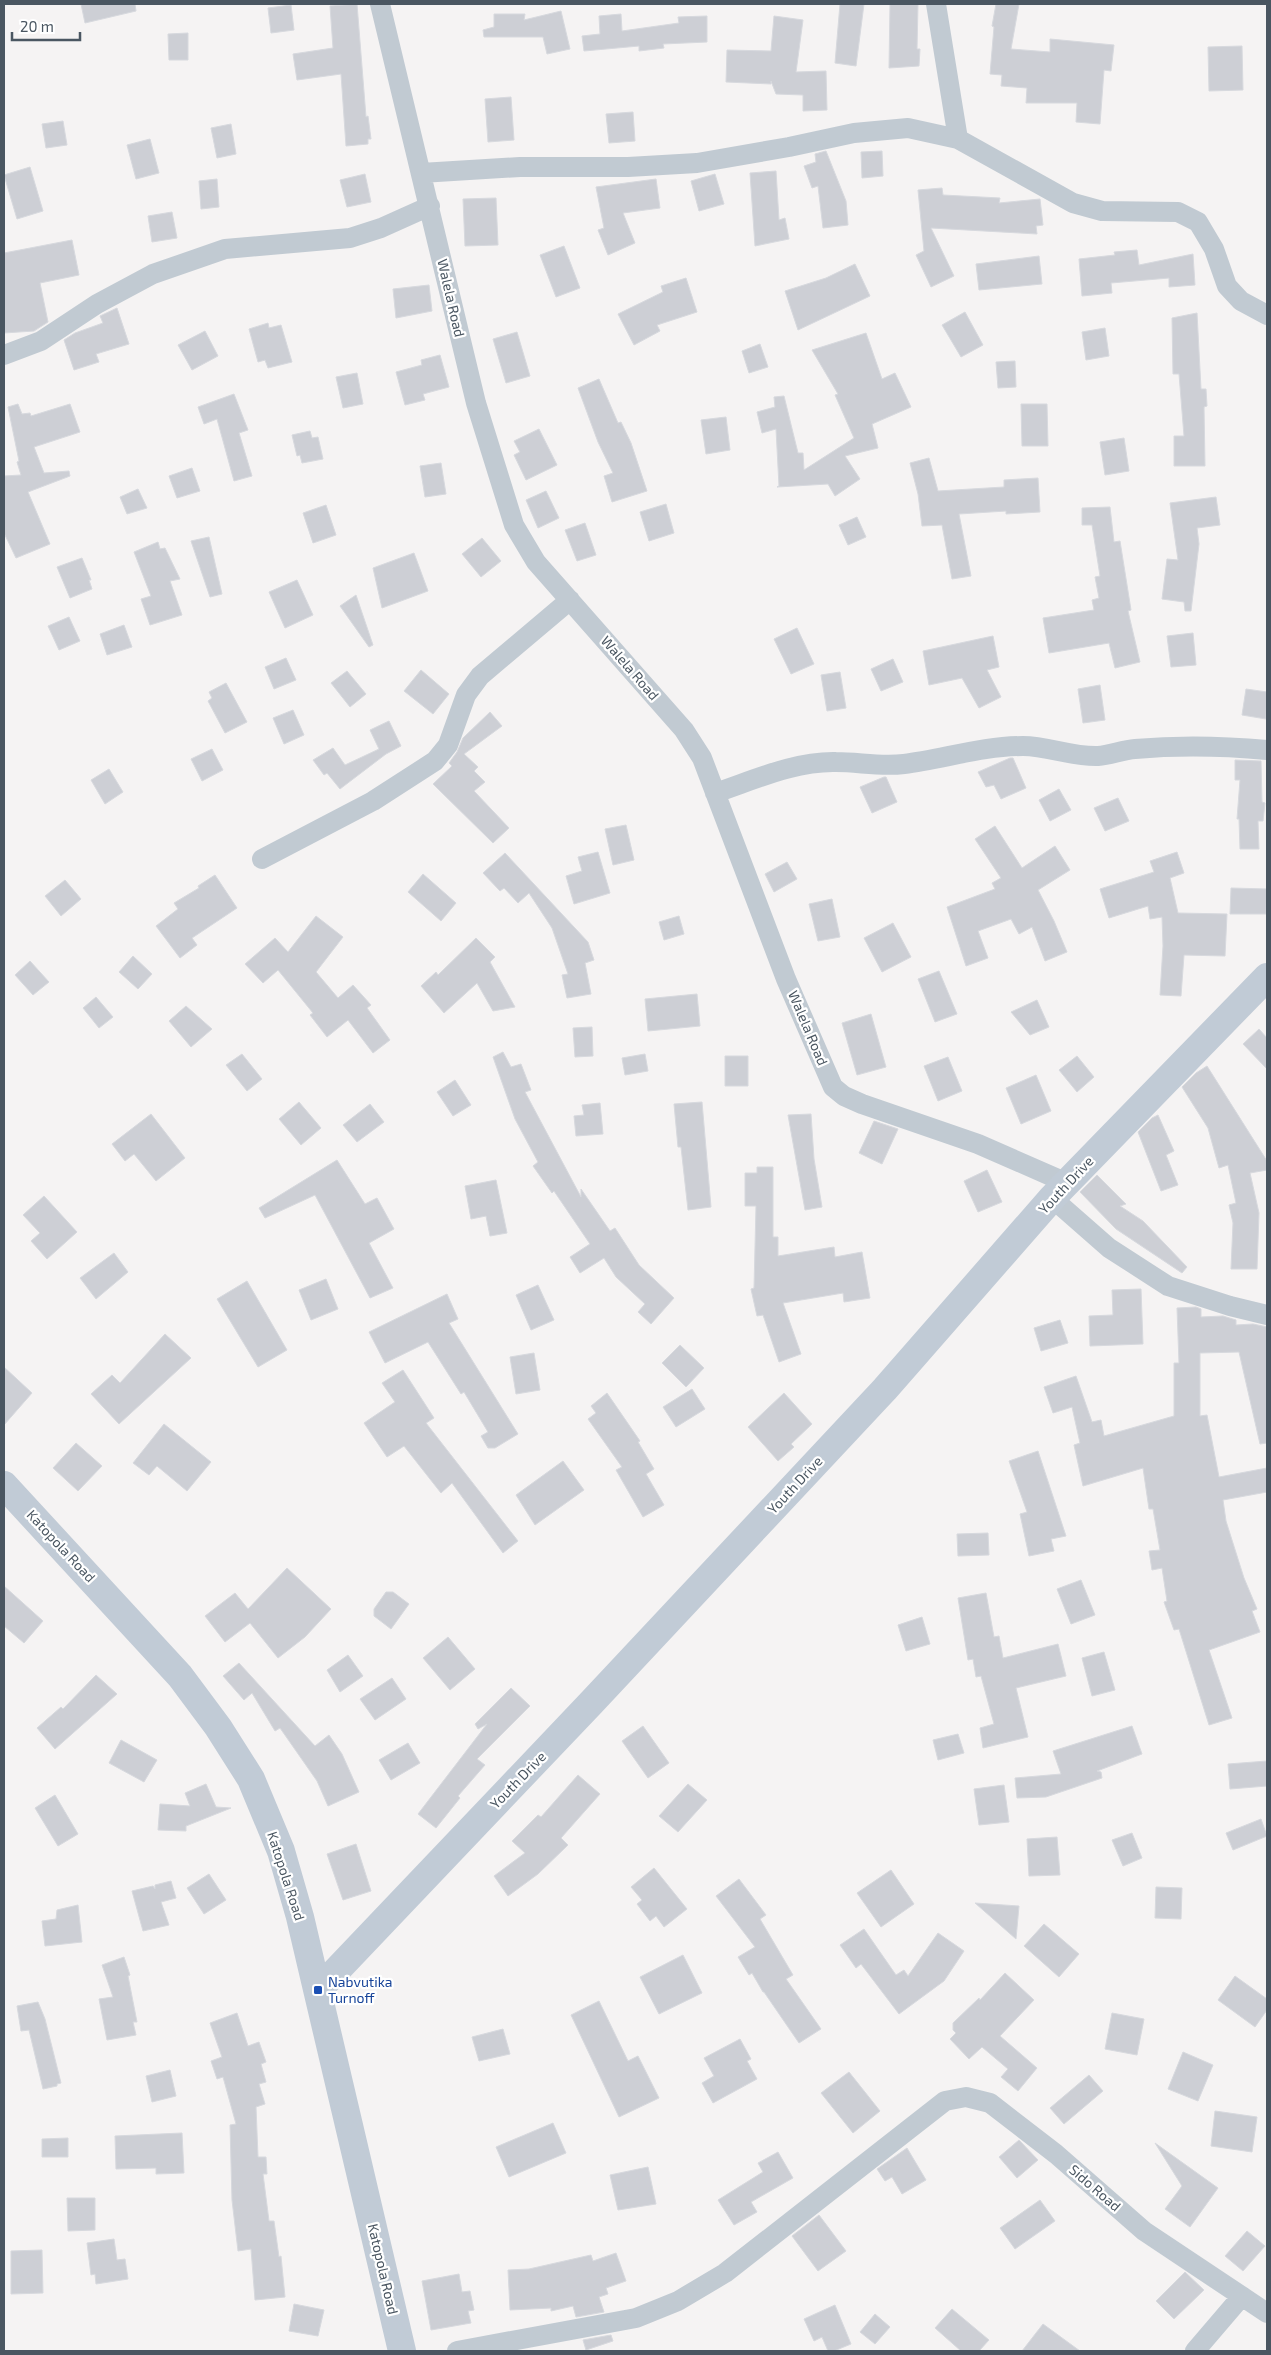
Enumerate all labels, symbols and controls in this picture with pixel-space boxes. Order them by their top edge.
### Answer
scale bar [12,10,80,42]
text: 20 m [20,17,54,35]
street label: Walela Road [434,257,469,339]
street label: Walela Road [598,632,663,703]
street label: Walela Road [785,988,832,1068]
street label: Youth Drive [1035,1152,1097,1217]
street label: Youth Drive [764,1452,826,1517]
street label: Katopola Road [24,1506,99,1585]
street label: Youth Drive [486,1748,549,1812]
street label: Katopola Road [264,1829,309,1922]
place label: Nabvutika Turnoff [328,1973,392,2006]
marker: Nabvutika Turnoff [312,1984,324,1996]
street label: Sido Road [1066,2161,1125,2215]
street label: Katopola Road [365,2222,402,2316]

